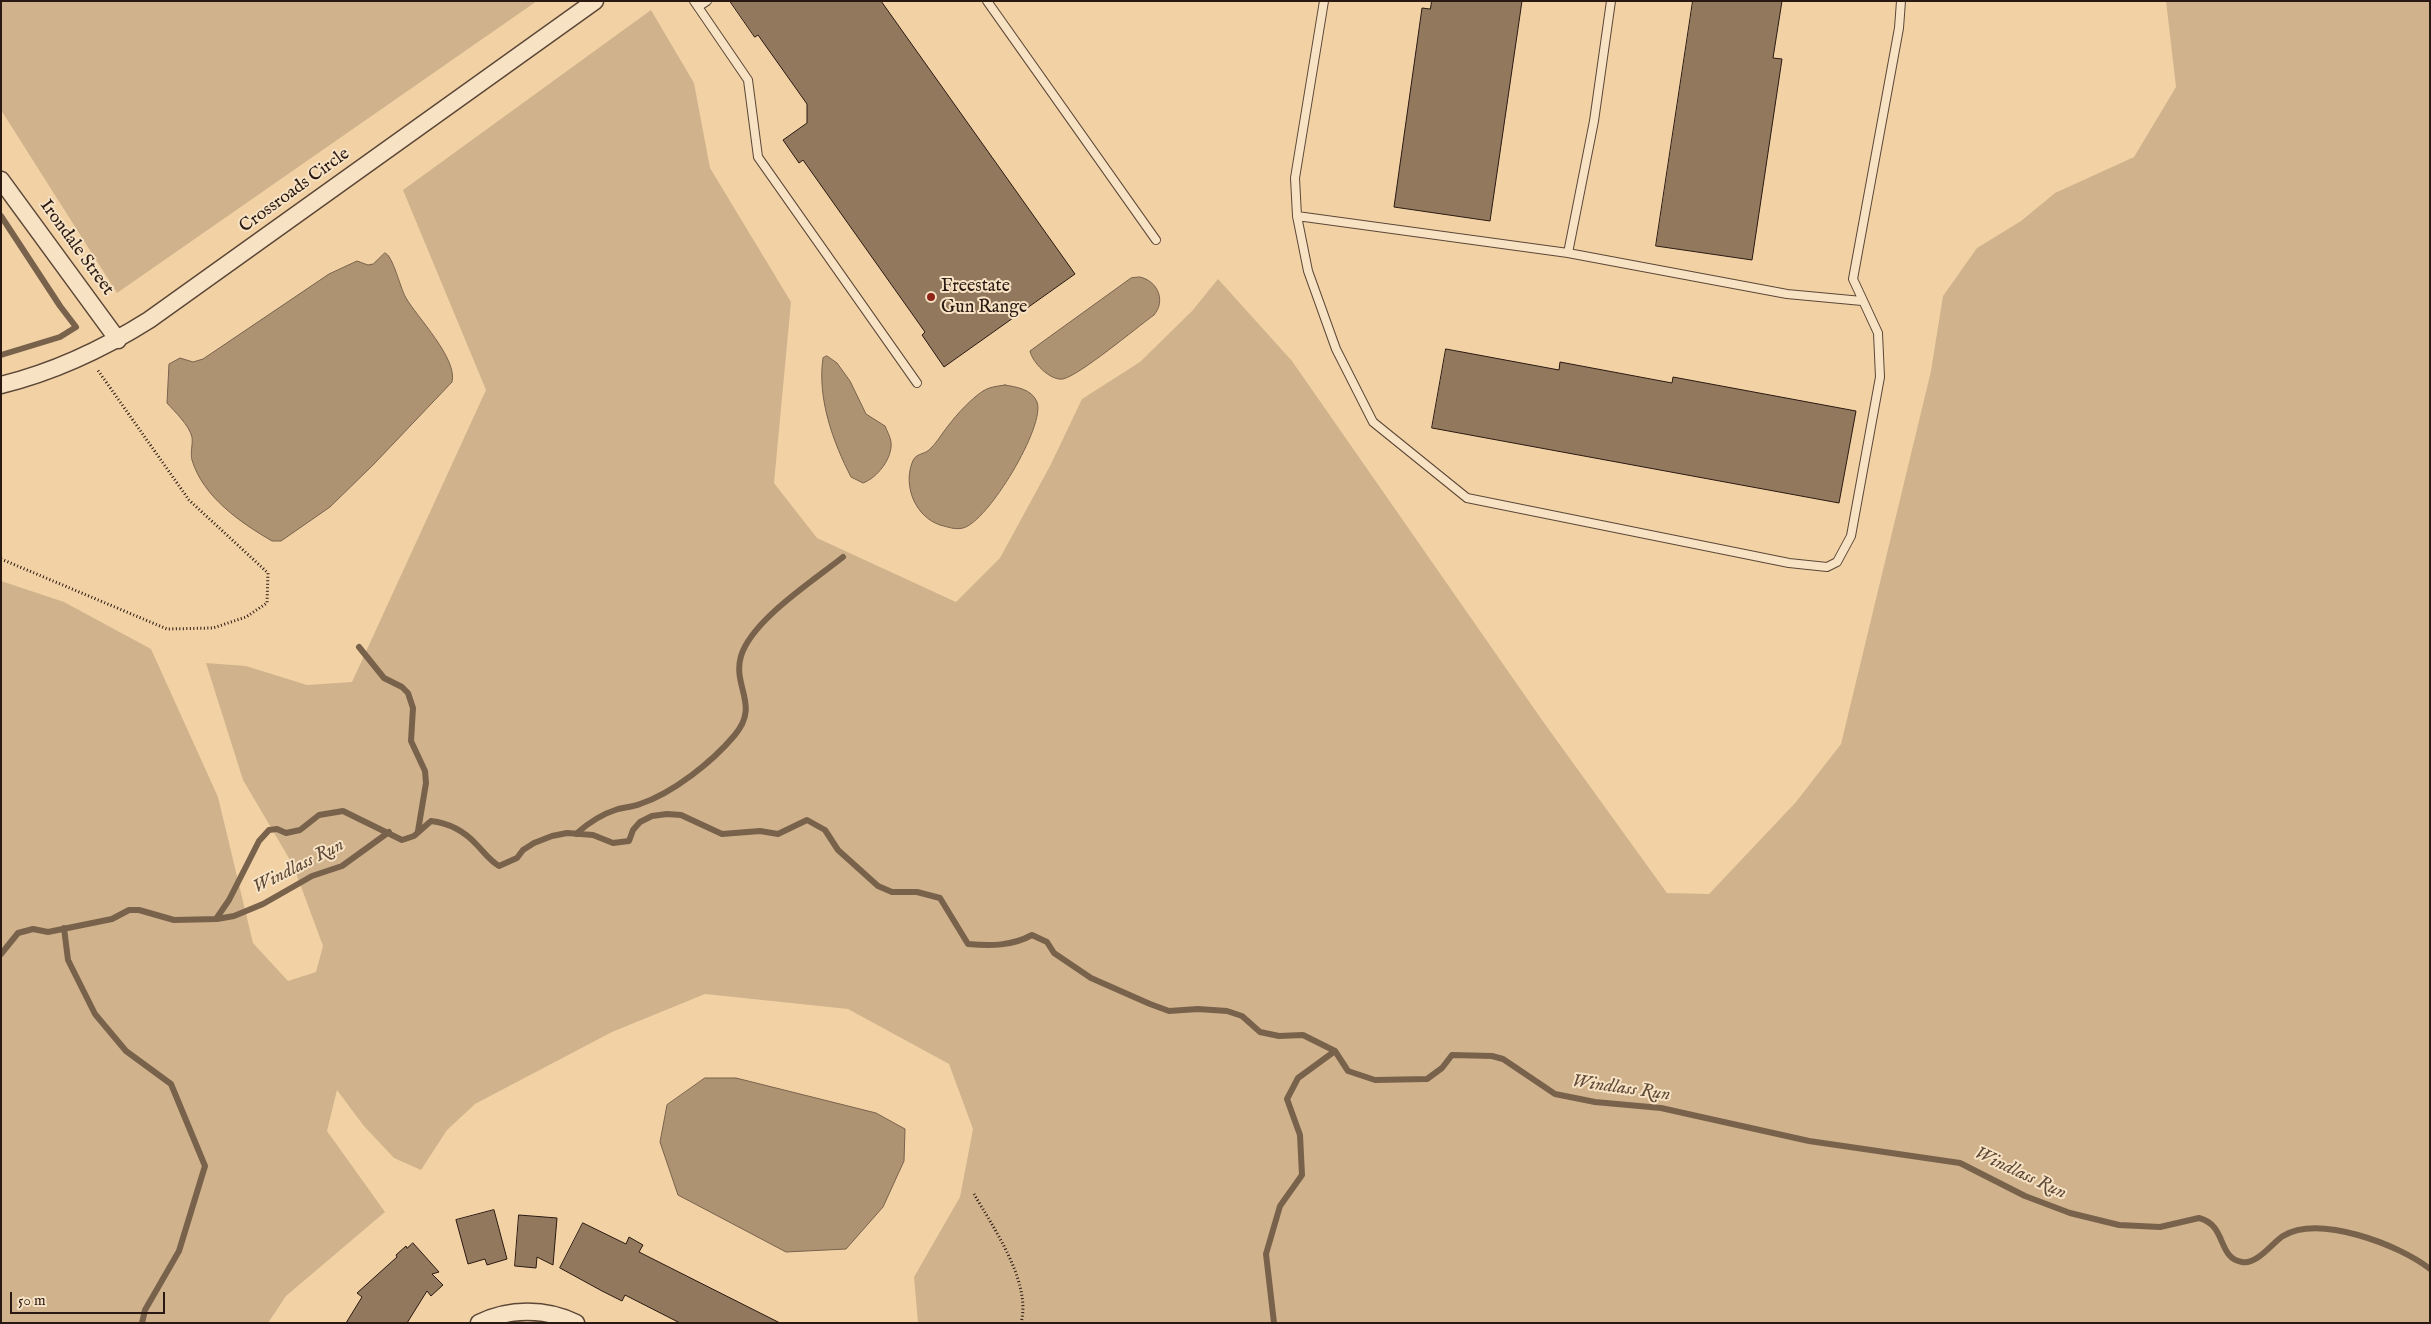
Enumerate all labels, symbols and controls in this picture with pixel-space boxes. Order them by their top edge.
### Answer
street label: Crossroads Circle [236,144,354,238]
street label: Irondale Street [34,196,118,300]
place label: Freestate Gun Range [941,276,1027,318]
marker: Freestate Gun Range [925,291,937,303]
water label: Windlass Run [250,834,348,900]
water label: Windlass Run [1570,1071,1672,1107]
water label: Windlass Run [1970,1143,2070,1205]
scale bar [12,1282,168,1314]
text: 50 m [18,1291,46,1310]

